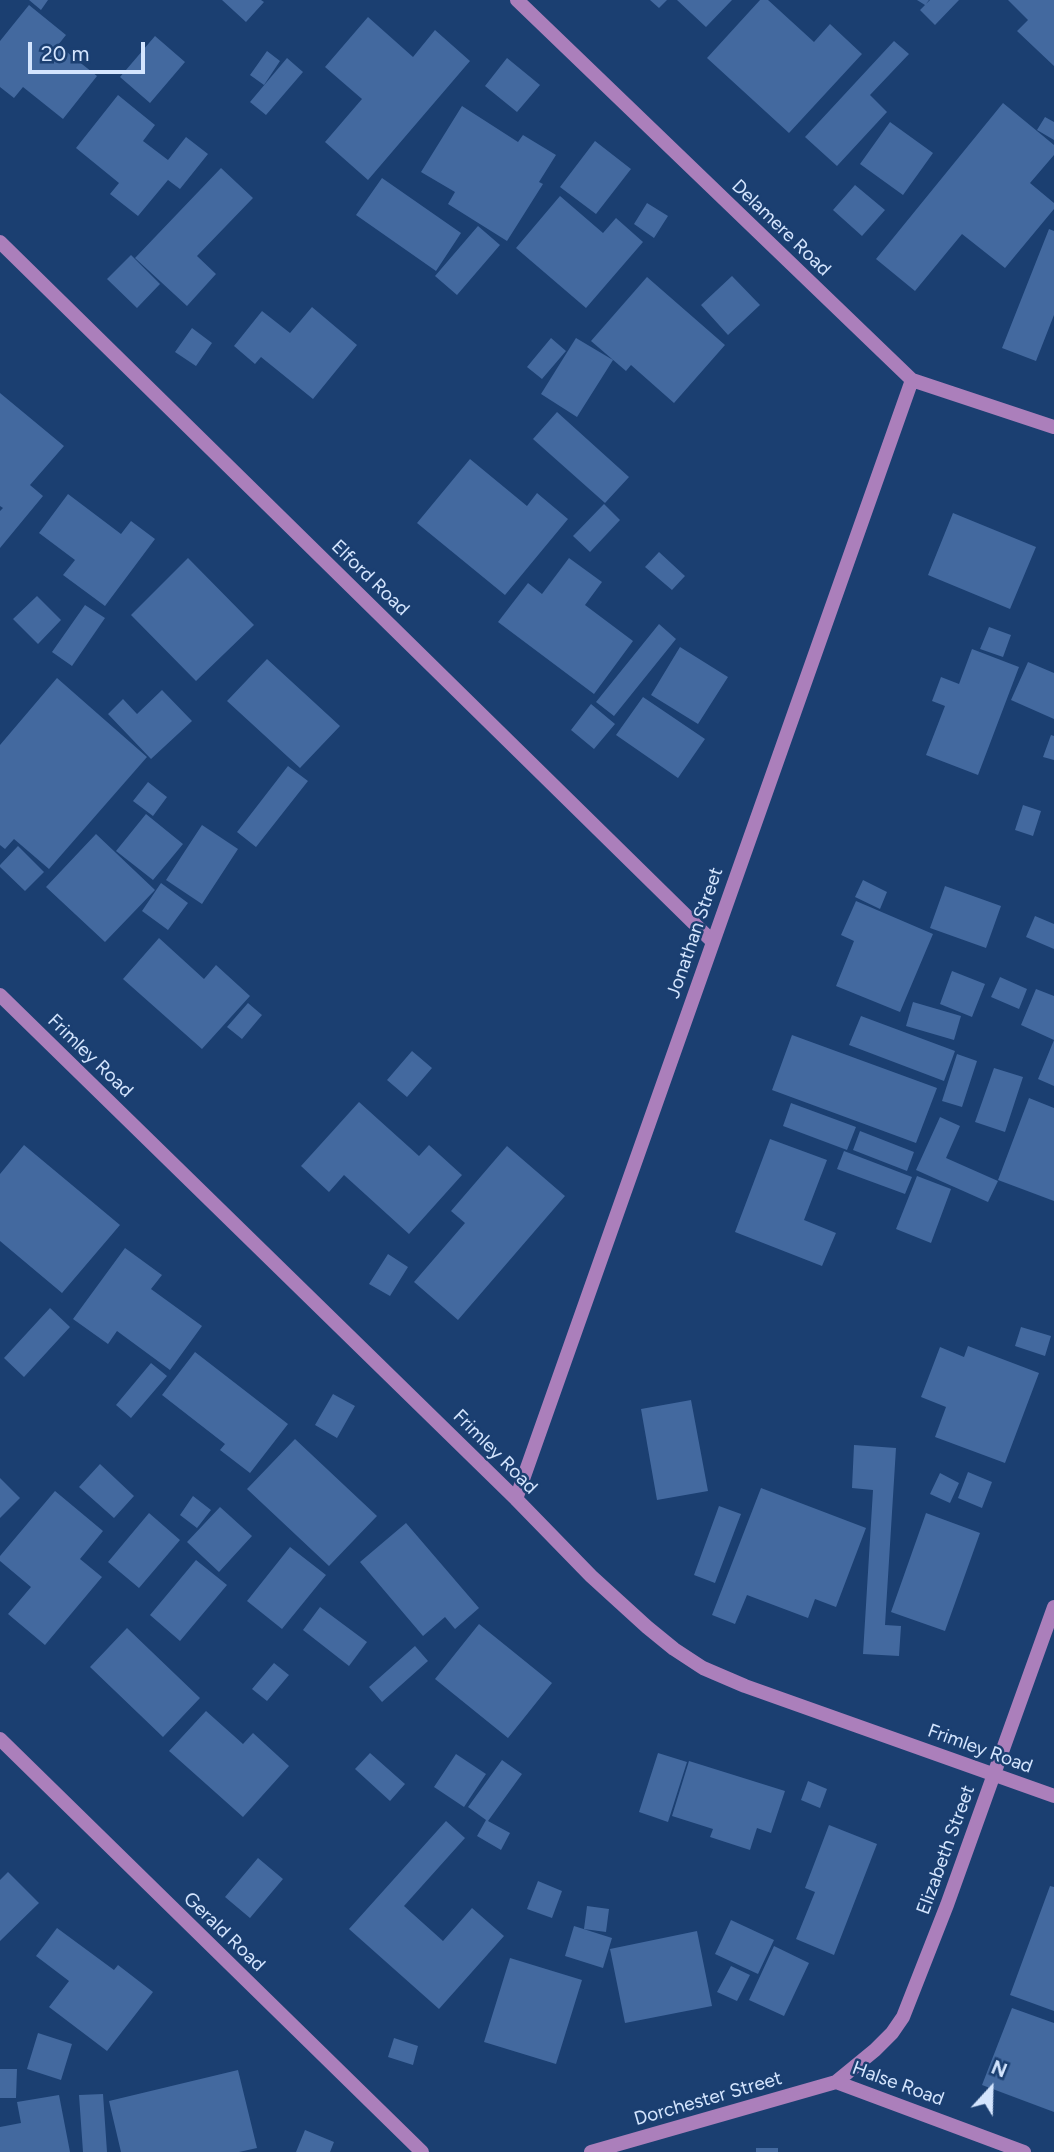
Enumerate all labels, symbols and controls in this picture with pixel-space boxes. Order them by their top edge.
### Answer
scale bar [32,28,149,72]
text: 20 m [41,41,89,66]
street label: Delamere Road [727,175,835,281]
street label: Elford Road [326,535,414,621]
street label: Jonathan Street [662,864,728,1002]
street label: Frimley Road [43,1010,137,1102]
street label: Frimley Road [448,1405,542,1499]
street label: Frimley Road [924,1720,1036,1778]
street label: Elizabeth Street [912,1782,980,1918]
street label: Gerald Road [178,1887,270,1977]
north arrow [956,2054,1026,2124]
text: N [988,2056,1010,2082]
street label: Halse Road [849,2057,947,2111]
street label: Dorchester Street [632,2067,784,2131]

